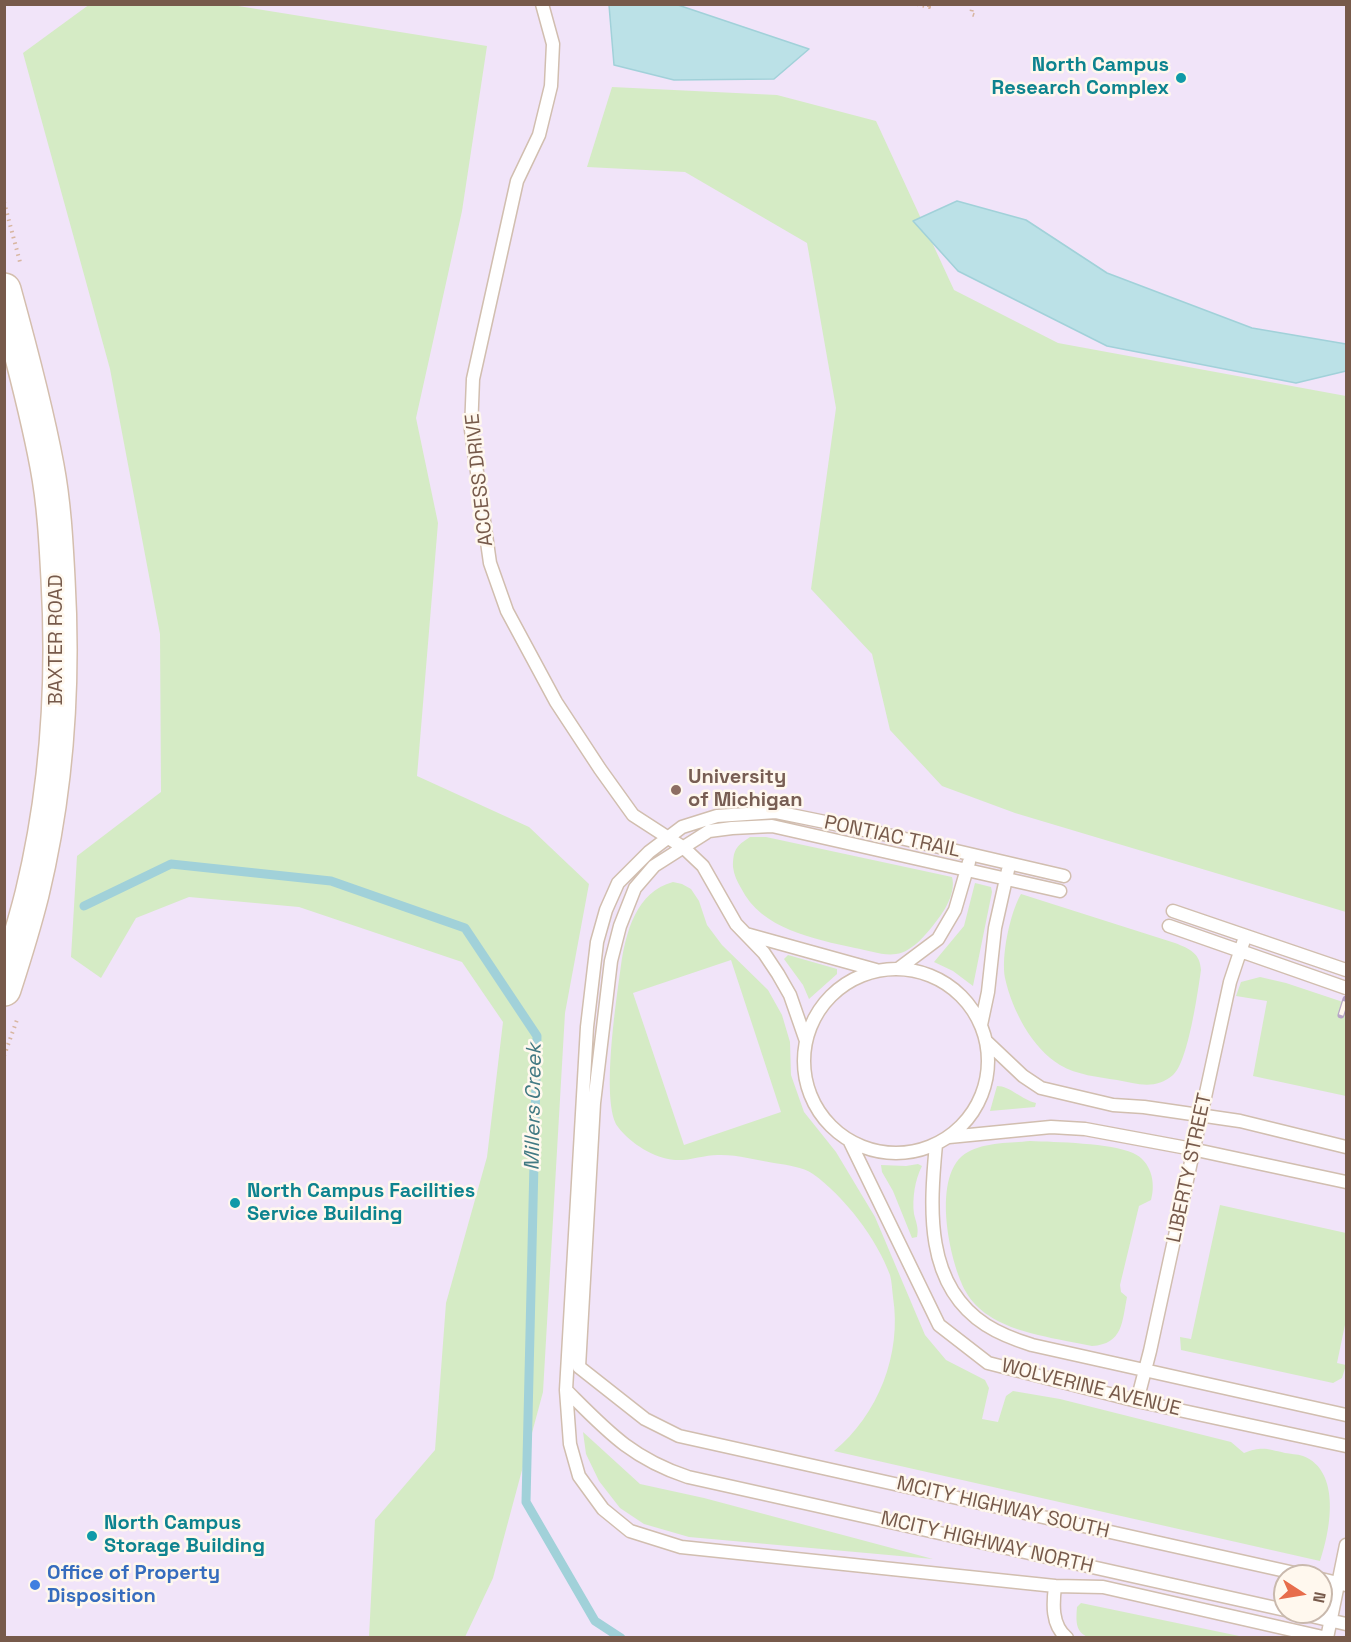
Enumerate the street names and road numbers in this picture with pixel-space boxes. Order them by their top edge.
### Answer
street label: ACCESS DRIVE [461,412,499,548]
street label: BAXTER ROAD [45,575,69,705]
street label: PONTIAC TRAIL [822,811,962,863]
street label: LIBERTY STREET [1162,1091,1218,1245]
street label: WOLVERINE AVENUE [999,1354,1183,1422]
street label: MCITY HIGHWAY SOUTH [894,1472,1112,1544]
street label: MCITY HIGHWAY NORTH [878,1507,1096,1579]

